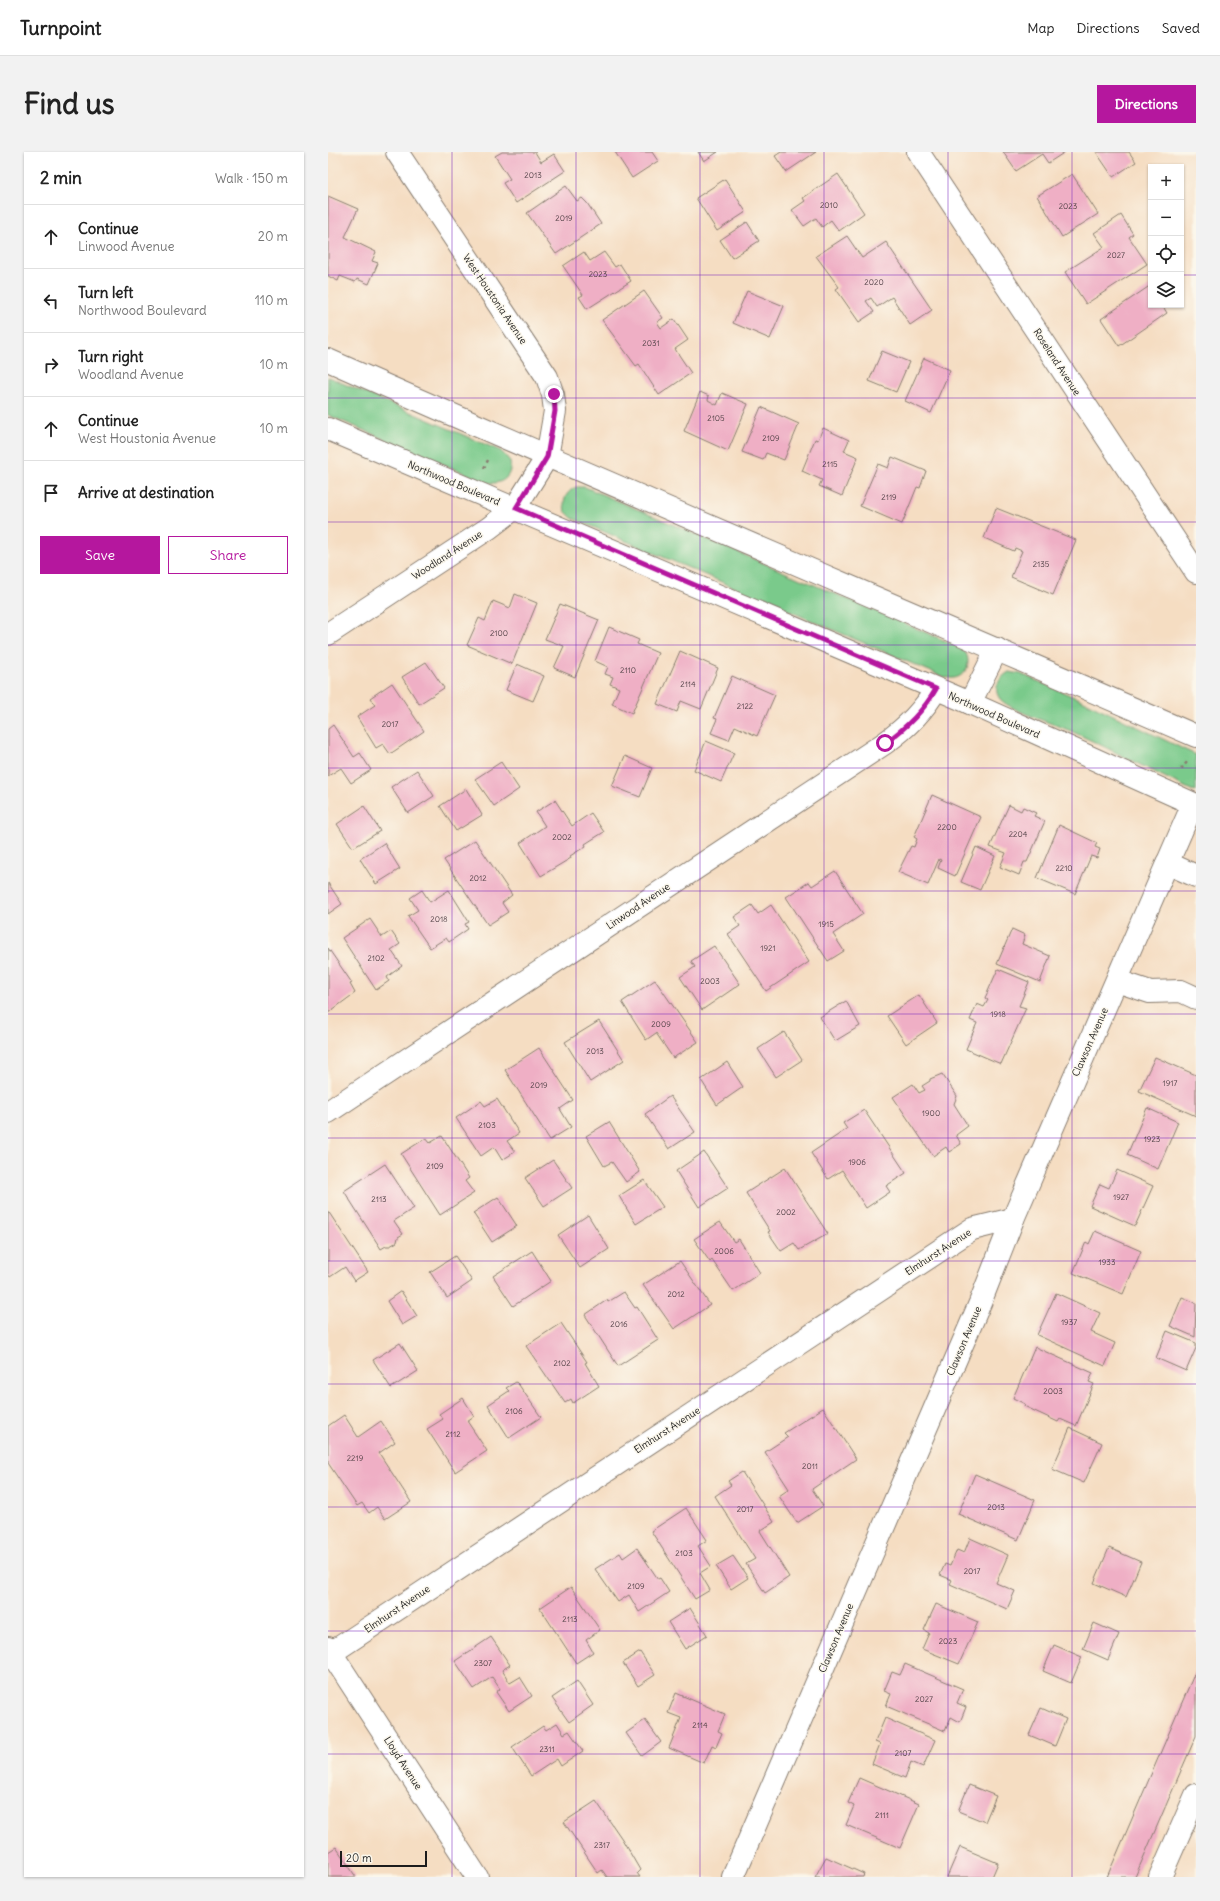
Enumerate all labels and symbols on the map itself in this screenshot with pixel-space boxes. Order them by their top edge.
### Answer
house number: 2013 [524,170,542,180]
house number: 2010 [820,200,838,210]
house number: 2023 [1059,201,1078,211]
house number: 2019 [555,213,573,223]
house number: 2027 [1107,250,1125,260]
street label: West Houstonia Avenue [460,251,530,347]
house number: 2023 [589,269,608,279]
house number: 2020 [864,277,884,287]
street label: Roseland Avenue [1030,326,1084,398]
house number: 2031 [642,338,660,348]
route end [545,385,563,403]
house number: 2105 [707,413,725,423]
house number: 2109 [762,433,780,443]
street label: Northwood Boulevard [406,458,502,508]
house number: 2115 [822,459,838,469]
house number: 2119 [881,492,897,502]
street label: Woodland Avenue [409,527,485,583]
house number: 2135 [1033,559,1050,569]
house number: 2100 [490,628,508,638]
house number: 2110 [620,665,636,675]
house number: 2114 [680,679,696,689]
street label: Northwood Boulevard [946,689,1042,741]
house number: 2122 [737,701,754,711]
house number: 2017 [382,719,398,729]
route start [876,734,894,752]
house number: 2200 [937,822,957,832]
house number: 2204 [1009,829,1028,839]
house number: 2002 [552,832,572,842]
house number: 2210 [1055,863,1073,873]
house number: 2012 [469,873,487,883]
street label: Linwood Avenue [604,880,672,932]
house number: 2018 [430,914,448,924]
house number: 1915 [818,919,834,929]
house number: 1921 [760,943,776,953]
house number: 2102 [367,953,385,963]
house number: 2003 [700,976,720,986]
street label: Clawson Avenue [1069,1005,1111,1079]
house number: 1918 [990,1009,1006,1019]
house number: 2009 [651,1019,671,1029]
house number: 2013 [586,1046,604,1056]
house number: 1917 [1163,1078,1178,1088]
house number: 2019 [530,1080,548,1090]
house number: 1900 [922,1108,940,1118]
house number: 2103 [478,1120,496,1130]
house number: 1923 [1144,1134,1161,1144]
house number: 1906 [848,1157,866,1167]
house number: 2109 [426,1161,444,1171]
house number: 1927 [1113,1192,1129,1202]
house number: 2113 [371,1194,387,1204]
house number: 2002 [776,1207,796,1217]
street label: Elmhurst Avenue [902,1226,974,1278]
house number: 2006 [714,1246,734,1256]
house number: 1933 [1099,1257,1116,1267]
house number: 2012 [667,1289,685,1299]
street label: Clawson Avenue [944,1304,984,1378]
house number: 1937 [1061,1317,1077,1327]
house number: 2016 [610,1319,628,1329]
house number: 2102 [553,1358,571,1368]
house number: 2003 [1043,1386,1063,1396]
street label: Elmhurst Avenue [631,1404,703,1456]
house number: 2106 [505,1406,523,1416]
house number: 2112 [445,1429,461,1439]
house number: 2219 [347,1453,364,1463]
house number: 2011 [802,1461,818,1471]
house number: 2013 [987,1502,1005,1512]
house number: 2017 [737,1504,753,1514]
house number: 2103 [675,1548,693,1558]
house number: 2017 [964,1566,980,1576]
house number: 2109 [627,1581,645,1591]
street label: Elmhurst Avenue [362,1582,432,1636]
street label: Clawson Avenue [816,1601,856,1675]
house number: 2113 [562,1614,578,1624]
house number: 2023 [939,1636,958,1646]
house number: 2307 [474,1658,492,1668]
house number: 2027 [915,1694,933,1704]
house number: 2114 [692,1720,708,1730]
street label: Lloyd Avenue [381,1734,425,1792]
house number: 2311 [539,1744,555,1754]
house number: 2107 [895,1748,911,1758]
house number: 2111 [875,1810,889,1820]
house number: 2317 [594,1840,610,1850]
scale bar [340,1849,427,1868]

